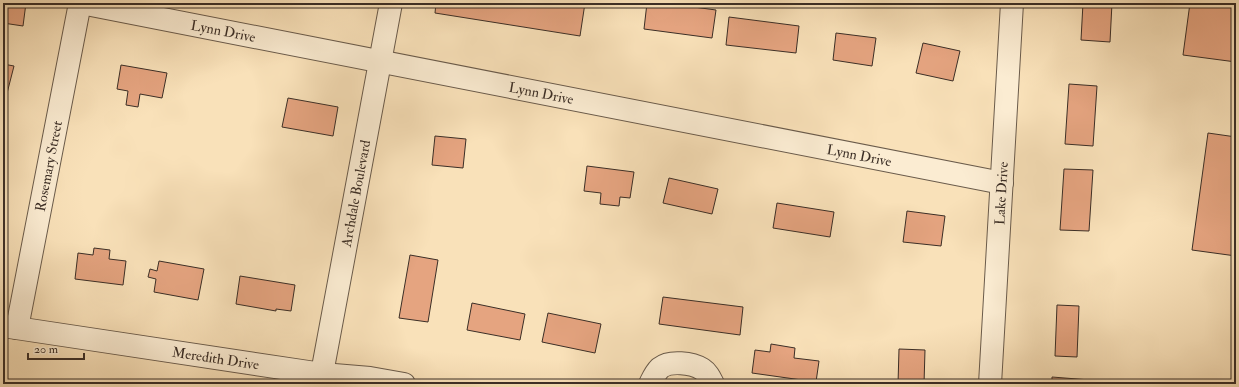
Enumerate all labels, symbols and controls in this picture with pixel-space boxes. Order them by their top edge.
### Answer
street label: Lynn Drive [189,17,257,46]
street label: Lynn Drive [507,79,575,108]
street label: Rosemary Street [32,119,66,213]
street label: Archdale Boulevard [338,138,374,249]
street label: Lynn Drive [825,141,893,170]
street label: Lake Drive [991,161,1012,225]
scale bar [28,335,84,361]
text: 20 m [34,342,59,357]
street label: Meredith Drive [171,344,260,373]

